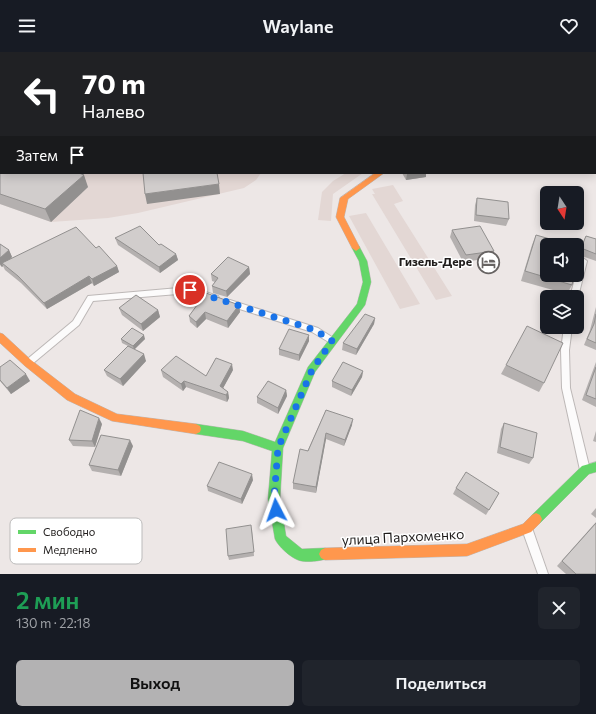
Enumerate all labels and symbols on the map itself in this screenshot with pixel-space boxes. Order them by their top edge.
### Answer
north arrow [540,186,584,230]
hotel icon: Гизель-Дере [475,249,501,275]
place label: Гизель-Дере [399,254,472,268]
pin [173,273,207,307]
position arrow [255,489,297,531]
legend [10,518,142,564]
text: Свободно [43,525,96,538]
street label: улица Пархоменко [341,525,465,548]
text: Медленно [43,543,98,556]

